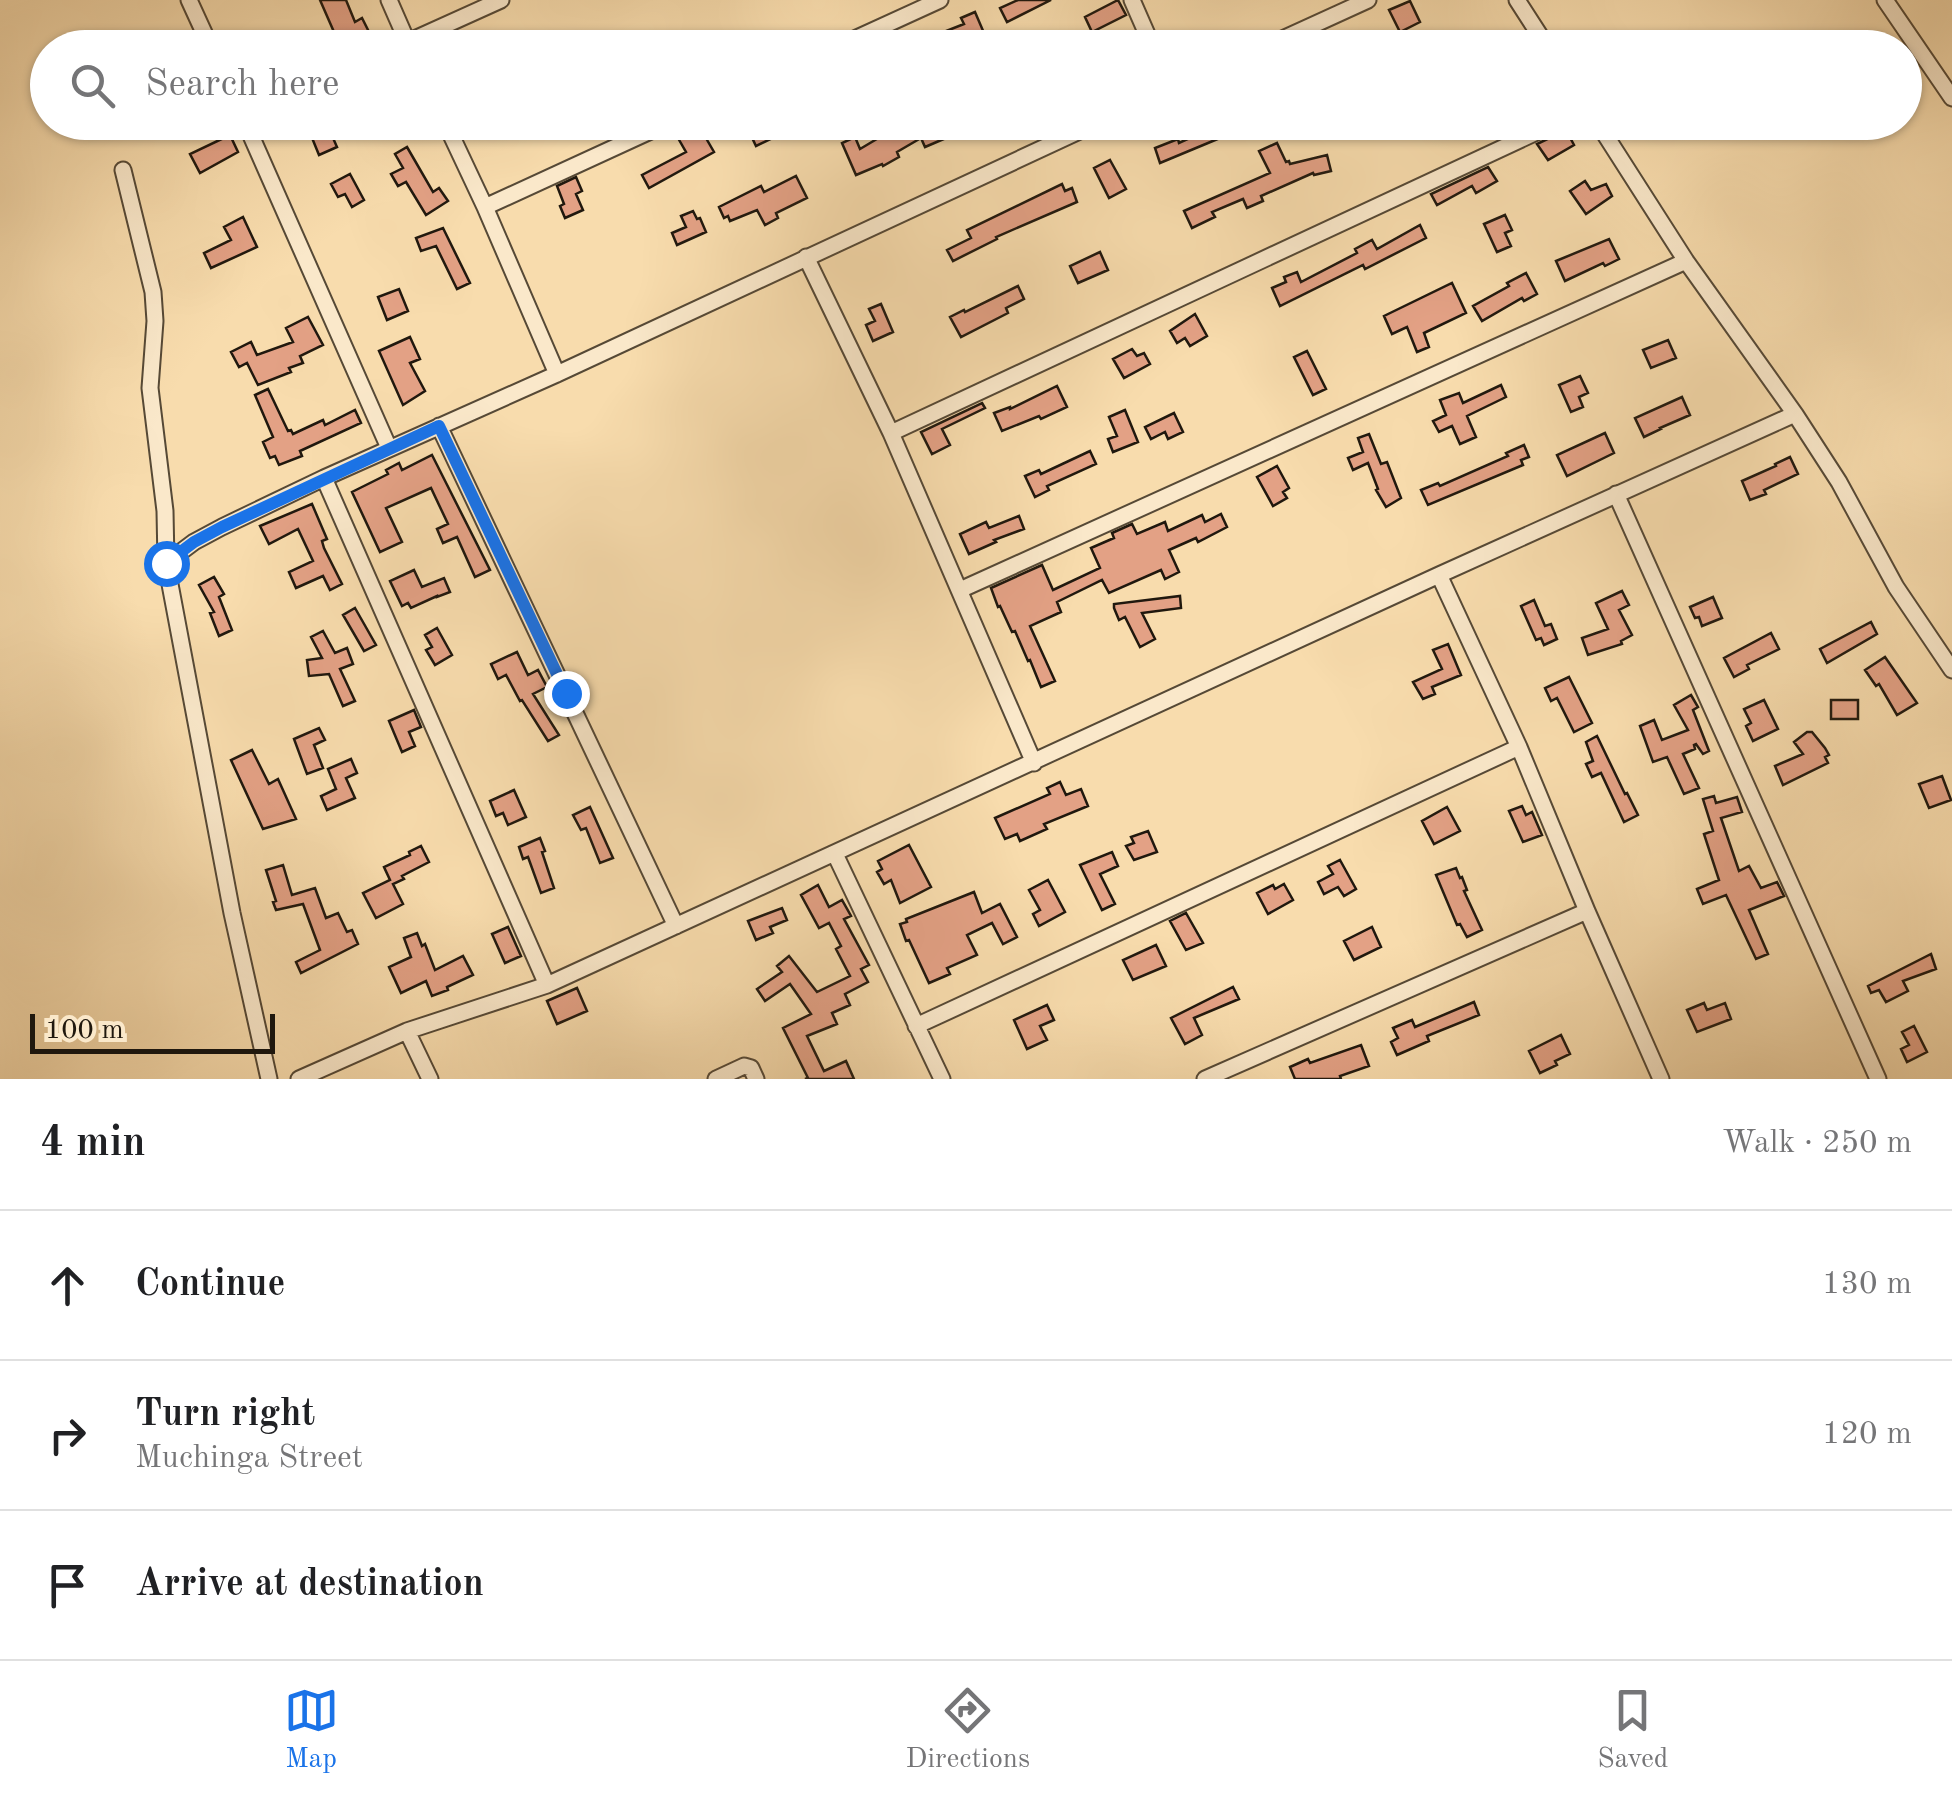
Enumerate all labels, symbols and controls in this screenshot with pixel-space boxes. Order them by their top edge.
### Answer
search box [30,30,1922,140]
icon: search [65,58,120,113]
text: Search here [145,66,340,104]
route start [144,541,190,587]
route end [544,671,590,717]
scale bar [30,1009,275,1054]
text: 100 m [45,1017,124,1045]
text: 4 min [40,1123,146,1165]
text: Walk · 250 m [1722,1128,1912,1160]
icon: ahead [40,1258,95,1313]
text: Continue [135,1266,285,1304]
text: 130 m [1822,1269,1912,1301]
text: Turn right [135,1396,315,1434]
icon: right [40,1408,95,1463]
text: 120 m [1822,1419,1912,1451]
text: Muchinga Street [135,1443,363,1475]
icon: arrive [40,1558,95,1613]
text: Arrive at destination [135,1566,484,1604]
tab: Map [284,1683,339,1778]
tab: Directions [906,1683,1030,1778]
tab: Saved [1597,1683,1668,1778]

